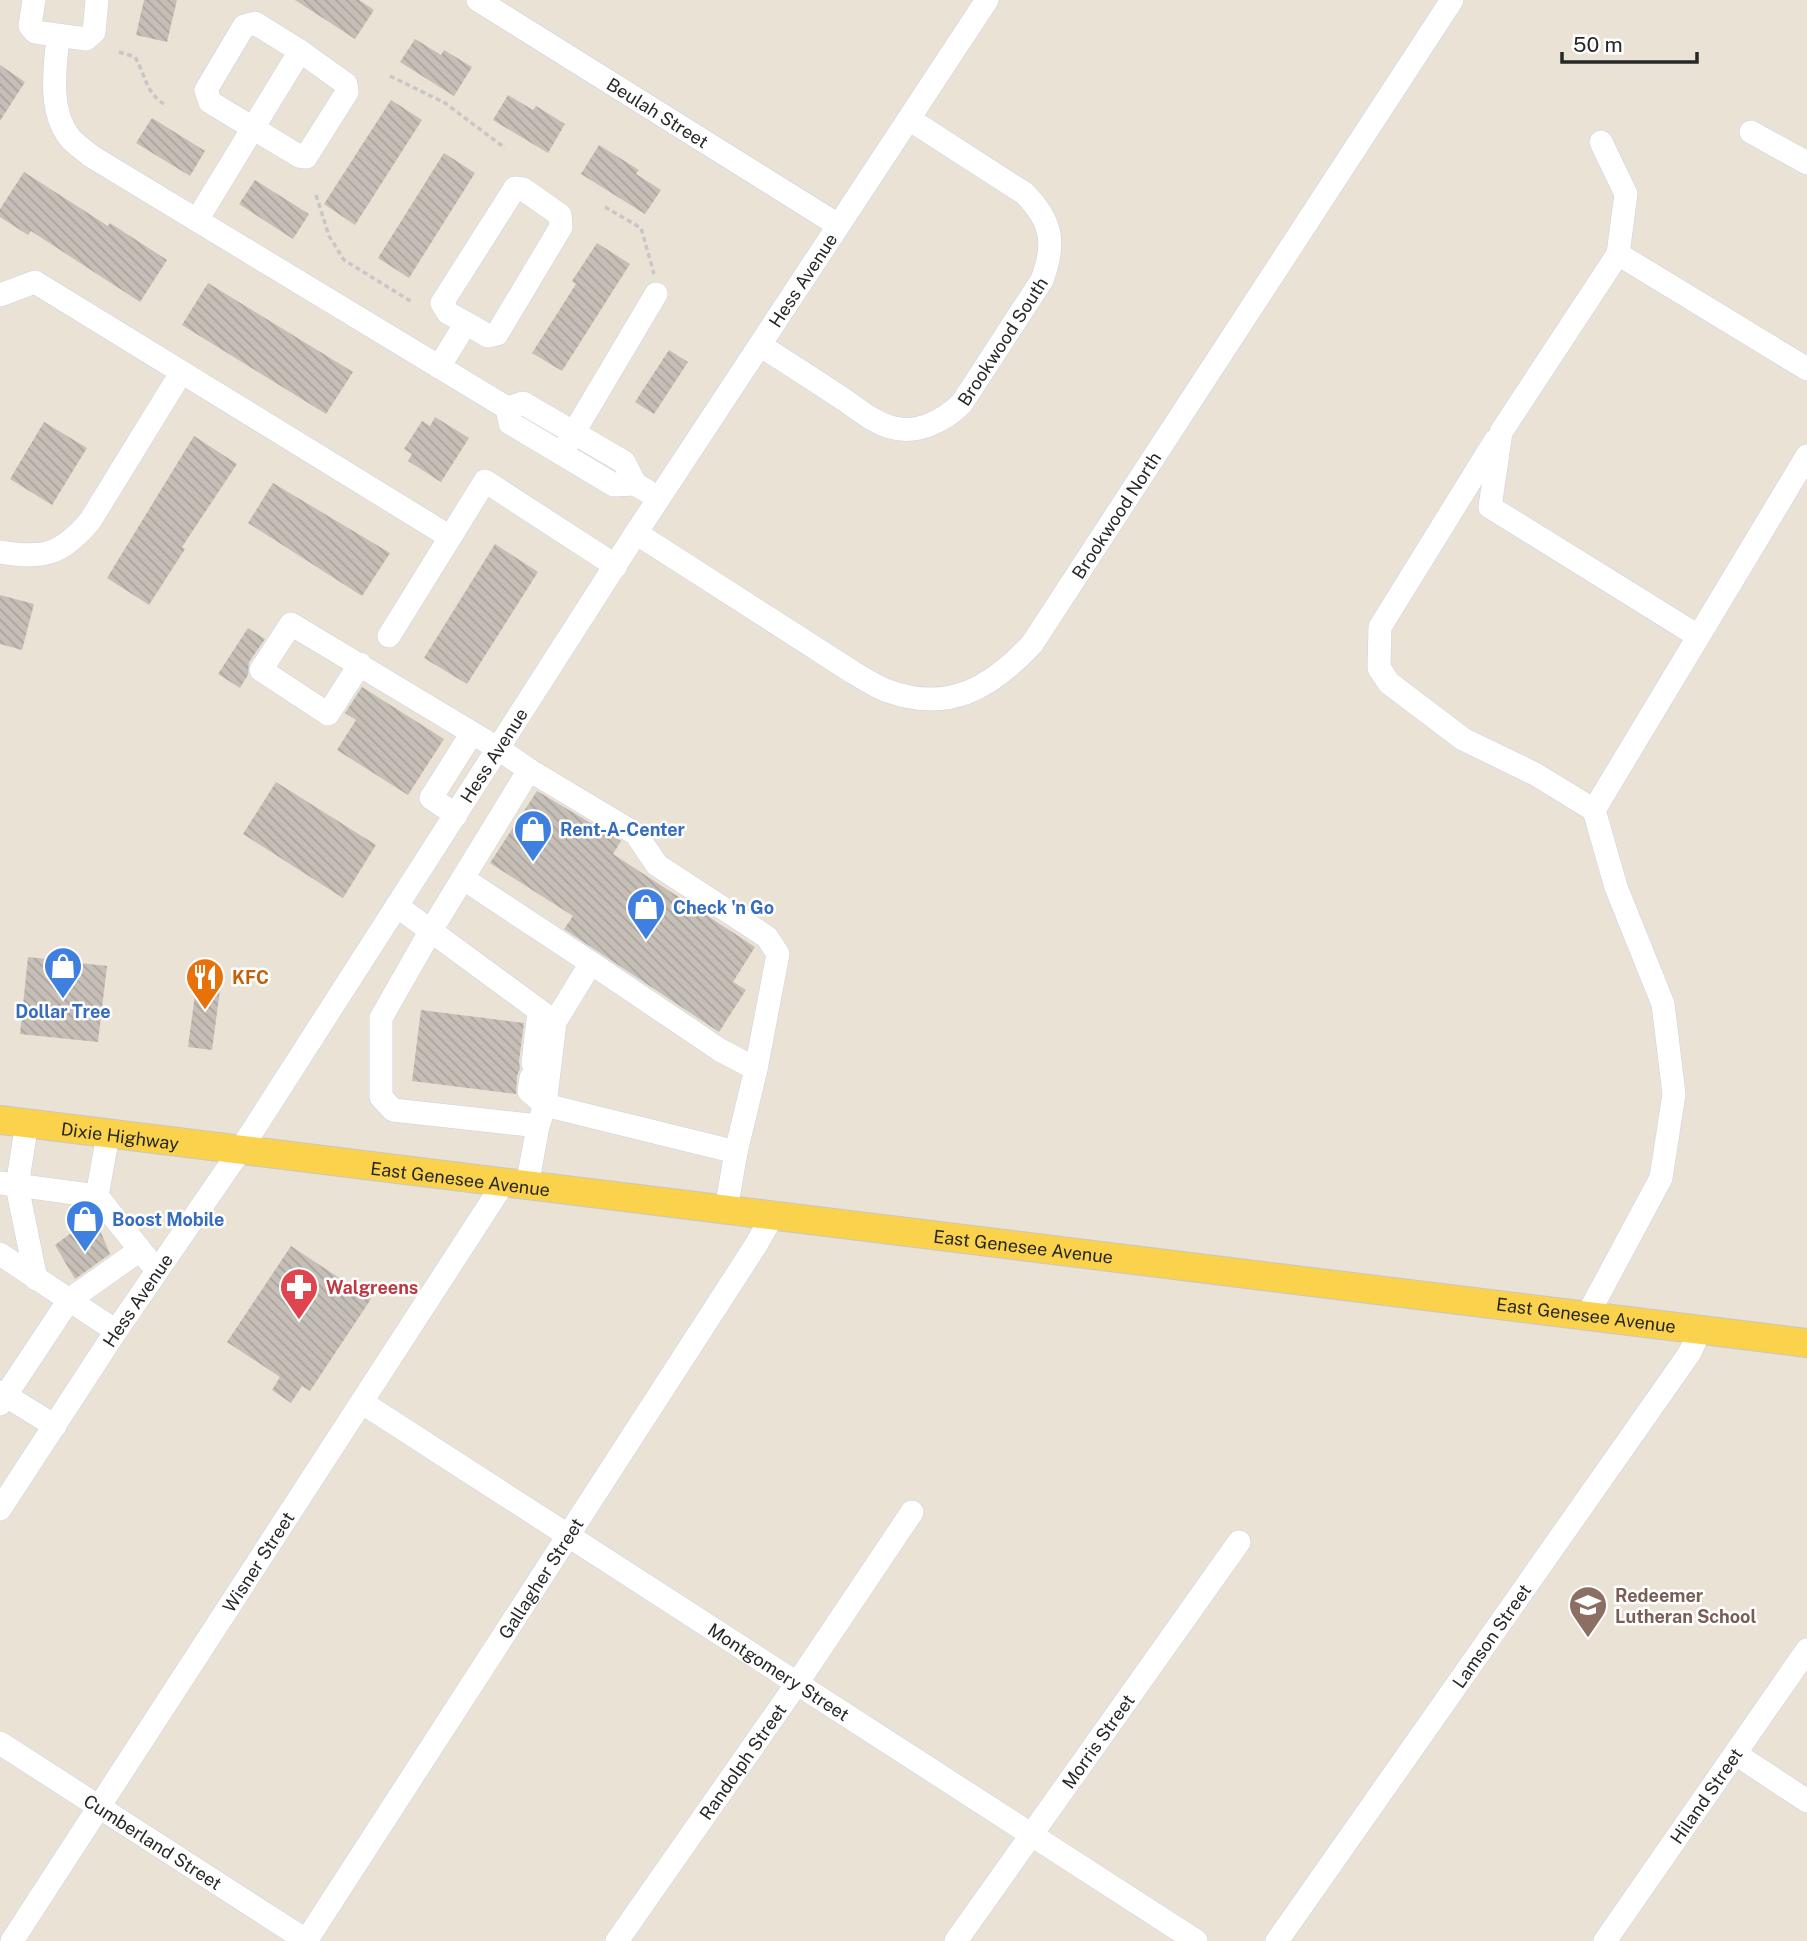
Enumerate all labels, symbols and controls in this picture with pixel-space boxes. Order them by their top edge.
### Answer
scale bar [1562,21,1697,65]
text: 50 m [1573,32,1623,57]
street label: Beulah Street [603,73,712,152]
street label: Hess Avenue [764,229,841,331]
street label: Brookwood South [953,273,1052,409]
street label: Brookwood North [1067,448,1165,582]
street label: Hess Avenue [455,704,532,806]
shop icon: Rent-A-Center [512,808,554,863]
place label: Rent-A-Center [560,819,686,840]
shop icon: Check 'n Go [625,886,667,941]
place label: Check 'n Go [673,897,774,918]
shop icon: Dollar Tree [42,945,84,1000]
restaurant icon: KFC [184,956,226,1011]
place label: KFC [232,967,269,988]
place label: Dollar Tree [15,1001,111,1022]
street label: Dixie Highway [60,1118,181,1154]
street label: East Genesee Avenue [369,1157,551,1200]
shop icon: Boost Mobile [64,1198,106,1253]
place label: Boost Mobile [112,1209,224,1230]
street label: East Genesee Avenue [932,1225,1114,1267]
street label: Hess Avenue [98,1250,177,1351]
pharmacy icon: Walgreens [278,1266,320,1321]
place label: Walgreens [326,1277,418,1298]
street label: East Genesee Avenue [1495,1293,1677,1336]
street label: Wisner Street [218,1508,298,1616]
street label: Gallagher Street [494,1514,587,1643]
street label: Lamson Street [1448,1580,1535,1692]
school or university icon: Redeemer Lutheran School [1567,1584,1609,1639]
place label: Redeemer Lutheran School [1615,1585,1756,1627]
street label: Montgomery Street [704,1618,853,1725]
street label: Morris Street [1057,1690,1138,1792]
street label: Randolph Street [695,1699,790,1824]
street label: Hiland Street [1665,1744,1746,1848]
street label: Cumberland Street [80,1789,226,1894]

